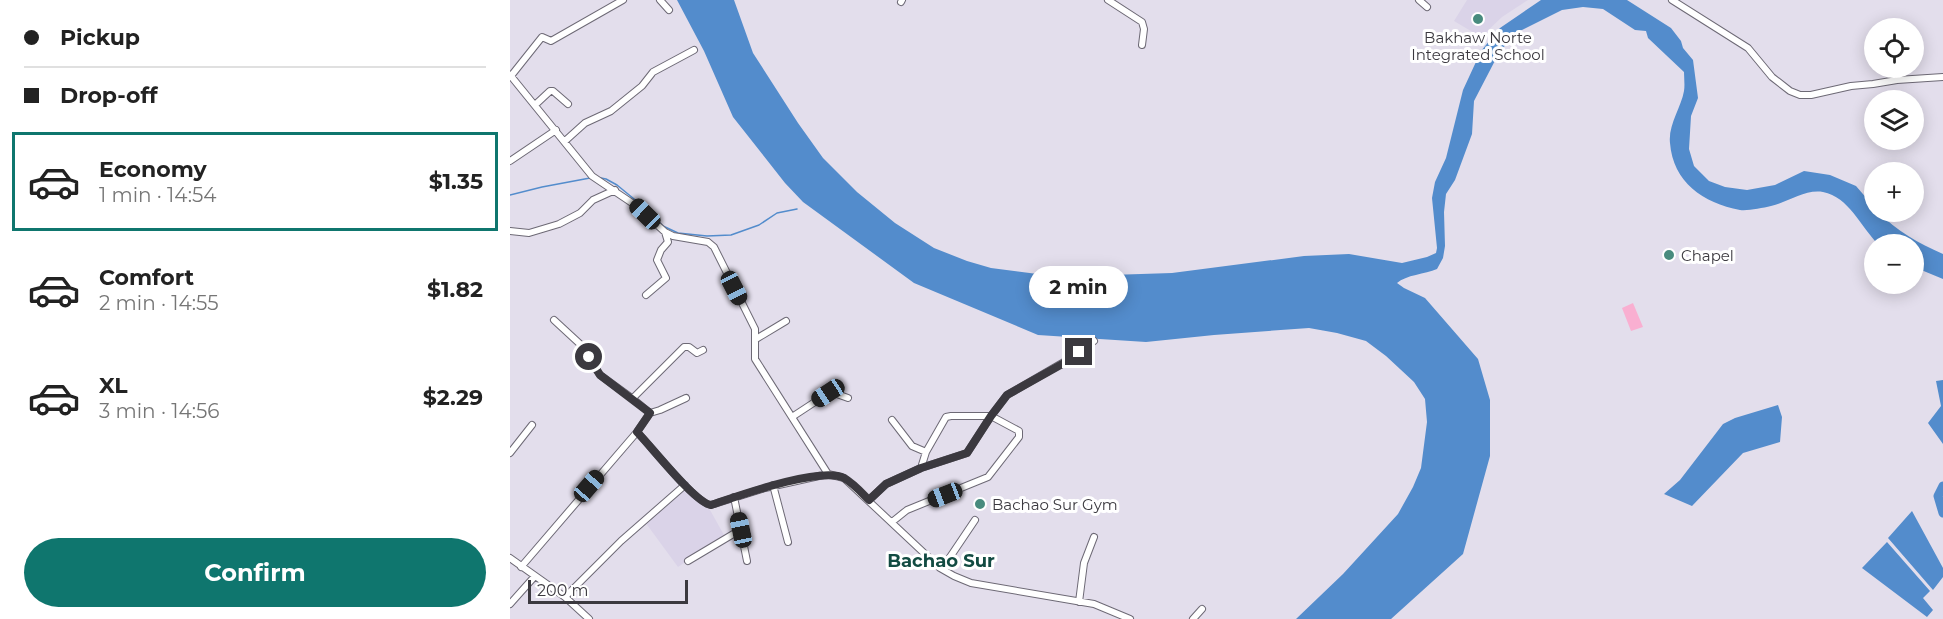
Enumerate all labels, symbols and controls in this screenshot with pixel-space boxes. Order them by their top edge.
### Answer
marker: Bakhaw Norte Integrated School [1471,12,1485,26]
map controls [1864,18,1924,294]
button: locate [1864,18,1924,78]
text: Pickup [60,24,140,51]
place label: Bakhaw Norte Integrated School [1411,28,1545,64]
text: Drop-off [60,82,158,109]
button: layers [1864,90,1924,150]
icon: car [27,155,81,209]
text: Economy [99,156,207,183]
button: + [1864,162,1924,222]
text: $1.35 [429,168,483,195]
text: 1 min · 14:54 [99,183,216,207]
car [626,195,664,233]
button: − [1864,234,1924,294]
place label: Chapel [1681,246,1734,265]
marker: Chapel [1662,248,1676,262]
icon: car [27,263,81,317]
text: Comfort [99,264,194,291]
callout: 2 min [1030,265,1128,307]
car [718,268,750,308]
text: 2 min [1049,275,1108,299]
text: $1.82 [427,276,483,303]
text: 2 min · 14:55 [99,291,219,315]
route end [1065,338,1092,365]
route start [575,343,602,370]
icon: car [27,371,81,425]
text: XL [99,372,128,399]
car [808,376,848,410]
text: $2.29 [423,384,483,411]
text: 3 min · 14:56 [99,399,219,423]
car [570,467,608,505]
car [925,480,965,510]
place label: Bachao Sur Gym [992,495,1118,514]
marker: Bachao Sur Gym [973,497,987,511]
car [728,511,754,549]
button: Confirm [24,538,486,607]
district label: Bachao Sur [887,550,995,572]
scale bar [528,577,688,604]
text: 200 m [537,581,588,600]

